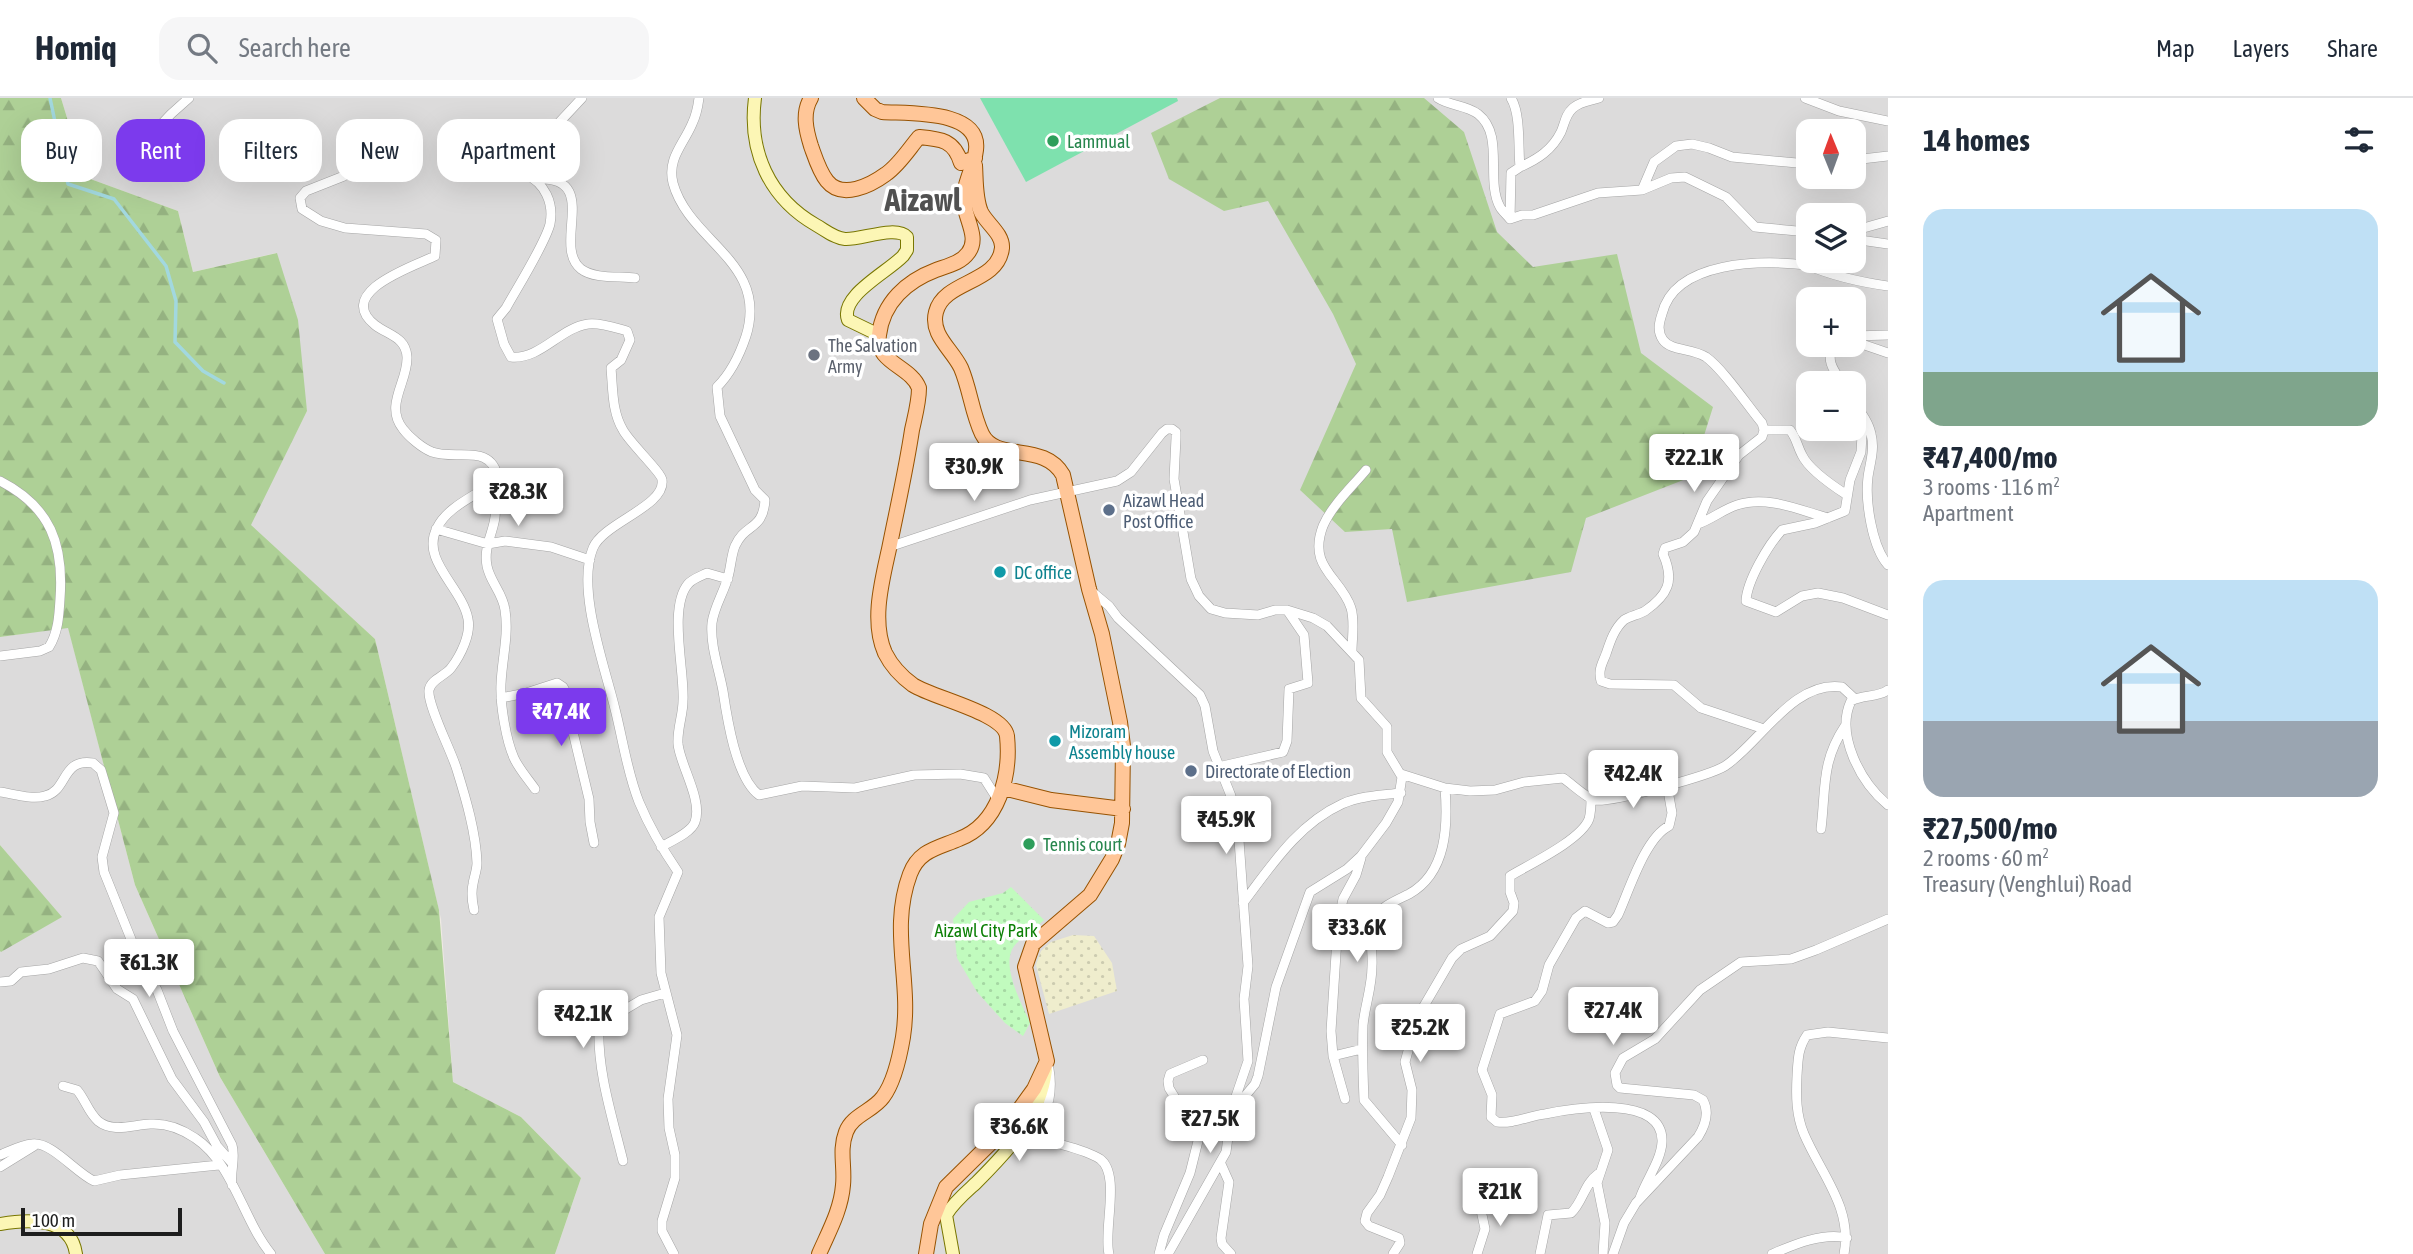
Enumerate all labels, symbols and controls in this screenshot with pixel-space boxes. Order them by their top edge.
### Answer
search box [159,17,649,80]
text: Homiq [35,29,117,67]
icon: search [183,29,221,67]
text: Search here [239,33,351,63]
text: Map [2156,35,2195,62]
text: Layers [2233,35,2289,62]
text: Share [2327,35,2378,62]
chip: Buy [21,119,102,182]
chip: Rent [116,119,205,182]
chip: Filters [219,119,322,182]
chip: New [336,119,423,182]
chip: Apartment [437,119,580,182]
north arrow [1796,119,1866,189]
map controls [1796,119,1866,441]
icon: filters [2340,121,2378,159]
text: 14 homes [1923,123,2030,157]
place label: Lammual [1067,131,1130,152]
marker: Lammual [1045,133,1061,149]
district label: Aizawl [883,181,962,218]
button: layers [1796,203,1866,273]
icon: home [2088,255,2214,381]
button: + [1796,287,1866,357]
place label: The Salvation Army [828,335,918,377]
marker: The Salvation Army [806,347,822,363]
button: − [1796,371,1866,441]
pin: ₹22.1K [1637,434,1751,494]
text: ₹47,400/mo [1923,440,2058,474]
pin: ₹30.9K [917,444,1031,503]
text: ₹22.1K [1665,444,1723,470]
text: ₹30.9K [945,453,1003,479]
pin: ₹28.3K [461,468,575,528]
text: 3 rooms · 116 m² [1923,474,2060,500]
text: ₹28.3K [489,478,547,504]
place label: Aizawl Head Post Office [1123,490,1204,532]
text: Apartment [1923,500,2014,526]
marker: Aizawl Head Post Office [1101,502,1117,518]
place label: DC office [1014,562,1072,583]
marker: DC office [992,564,1008,580]
icon: home [2088,626,2214,752]
pin: ₹47.4K [504,688,618,748]
text: ₹47.4K [532,698,590,724]
place label: Mizoram Assembly house [1069,721,1175,763]
marker: Mizoram Assembly house [1047,733,1063,749]
pin: ₹42.4K [1576,750,1690,810]
text: ₹42.4K [1604,760,1662,786]
place label: Directorate of Election [1205,761,1351,782]
marker: Directorate of Election [1183,763,1199,779]
pin: ₹45.9K [1169,796,1283,856]
text: ₹45.9K [1197,806,1255,832]
text: ₹27,500/mo [1923,811,2058,845]
place label: Tennis court [1043,834,1123,855]
marker: Tennis court [1021,836,1037,852]
text: 2 rooms · 60 m² [1923,845,2049,871]
text: Treasury (Venghlui) Road [1923,871,2132,897]
pin: ₹33.6K [1300,904,1414,964]
text: ₹33.6K [1328,914,1386,940]
park label: Aizawl City Park [934,920,1038,941]
pin: ₹61.3K [92,940,206,999]
text: ₹61.3K [120,949,178,975]
pin: ₹27.4K [1556,988,1670,1047]
pin: ₹42.1K [526,990,640,1050]
text: ₹27.4K [1584,997,1642,1023]
text: ₹42.1K [554,1000,612,1026]
pin: ₹25.2K [1363,1004,1477,1064]
text: ₹25.2K [1391,1014,1449,1040]
pin: ₹27.5K [1153,1096,1267,1155]
pin: ₹36.6K [962,1104,1076,1163]
text: ₹27.5K [1181,1105,1239,1131]
text: ₹36.6K [990,1113,1048,1139]
pin: ₹21K [1459,1168,1541,1228]
text: ₹21K [1479,1178,1521,1204]
scale bar [21,1205,182,1237]
text: 100 m [32,1209,75,1231]

